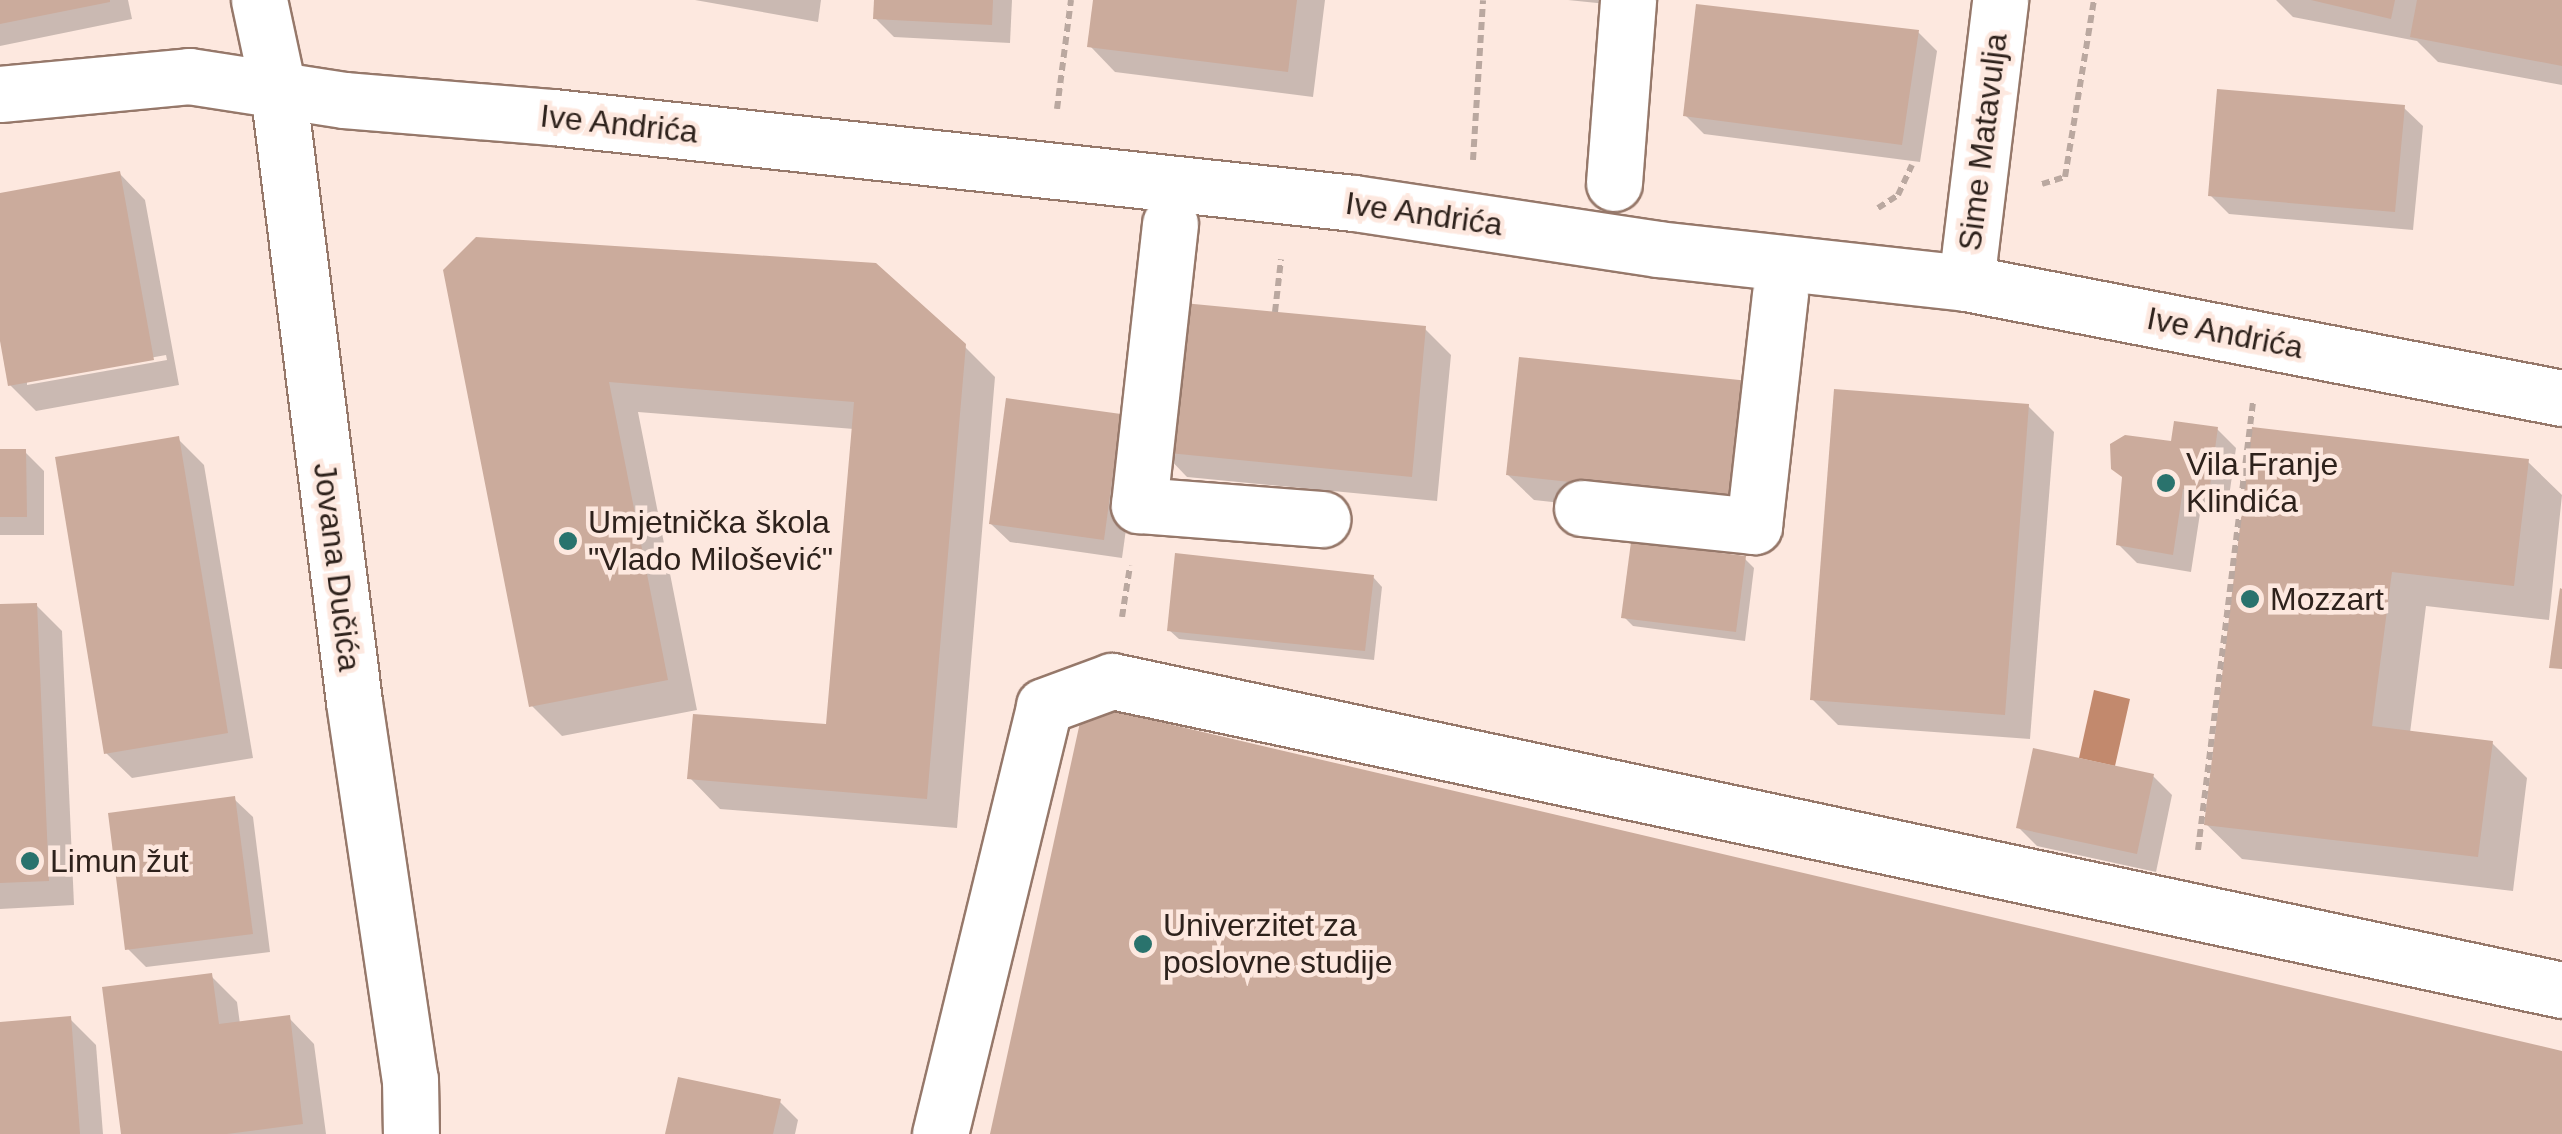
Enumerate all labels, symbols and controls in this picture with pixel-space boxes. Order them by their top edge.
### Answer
street label: Sime Matavulja [1951,31,2015,253]
street label: Ive Andrića [537,97,701,151]
street label: Ive Andrića [1342,184,1506,244]
street label: Ive Andrića [2143,299,2307,367]
place label: Vila Franje Klindića [2186,446,2338,521]
street label: Jovana Dučića [305,460,369,674]
marker: Vila Franje Klindića [2155,472,2177,494]
place label: Umjetnička škola "Vlado Milošević" [588,504,833,579]
marker: Umjetnička škola "Vlado Milošević" [557,530,579,552]
place label: Mozzart [2270,580,2384,618]
marker: Mozzart [2239,588,2261,610]
place label: Limun žut [50,842,189,880]
marker: Limun žut [19,850,41,872]
place label: Univerzitet za poslovne studije [1163,907,1392,982]
marker: Univerzitet za poslovne studije [1132,933,1154,955]

